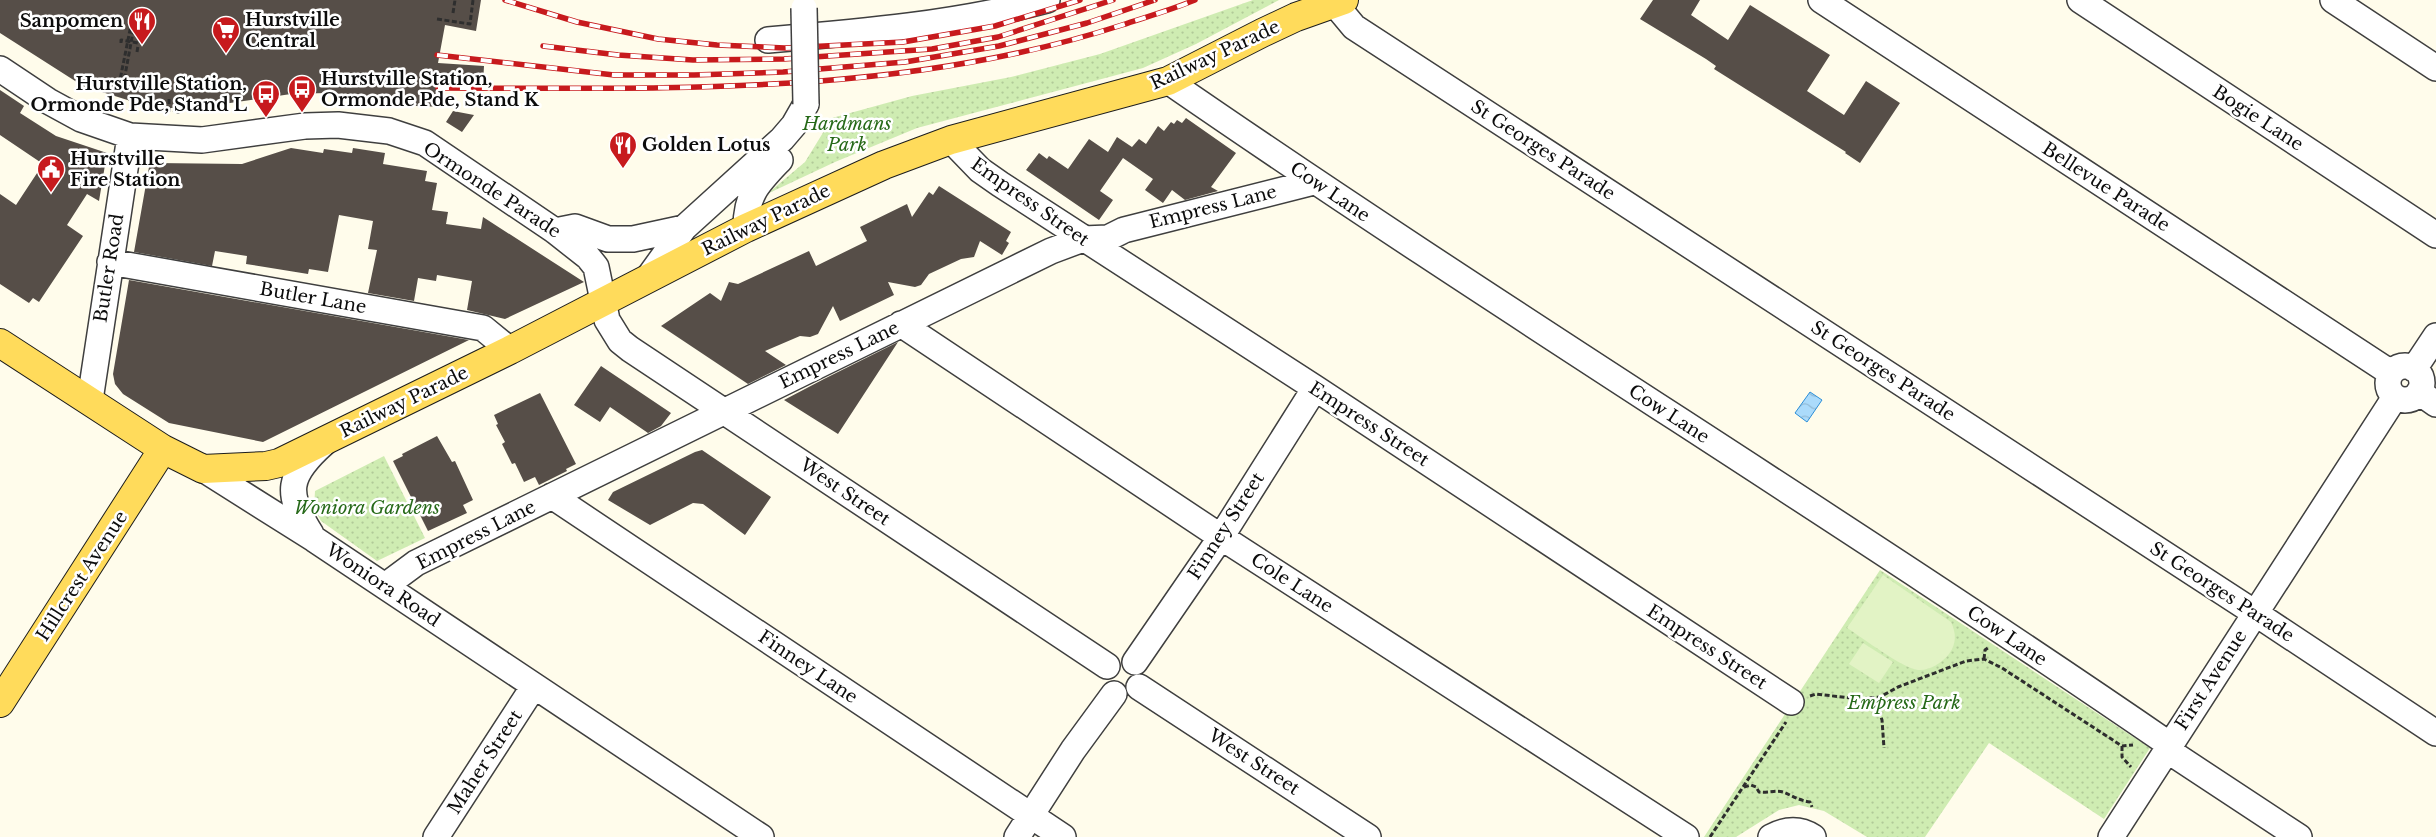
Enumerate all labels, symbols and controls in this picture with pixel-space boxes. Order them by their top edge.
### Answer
restaurant icon: Sanpomen [127,6,157,45]
place label: Hurstville Central [245,9,340,52]
place label: Sanpomen [20,10,123,32]
supermarket icon: Hurstville Central [211,15,241,54]
street label: Railway Parade [1147,15,1283,95]
place label: Hurstville Station, Ormonde Pde, Stand K [321,68,540,111]
place label: Hurstville Station, Ormonde Pde, Stand L [30,73,247,116]
bus stop icon: Hurstville Station, Ormonde Pde, Stand K [287,74,317,113]
bus stop icon: Hurstville Station, Ormonde Pde, Stand L [251,79,281,118]
street label: Bogie Lane [2208,81,2308,155]
street label: St Georges Parade [1467,95,1619,205]
park label: Hardmans Park [802,113,892,156]
restaurant icon: Golden Lotus [608,130,638,169]
place label: Golden Lotus [642,134,770,156]
street label: Ormonde Parade [419,137,565,243]
street label: Bellevue Parade [2038,138,2174,236]
place label: Hurstville Fire Station [70,148,180,191]
street label: Empress Street [967,153,1093,251]
public building icon: Hurstville Fire Station [36,154,66,193]
street label: Cow Lane [1286,157,1374,227]
street label: Railway Parade [698,179,834,261]
street label: Empress Lane [1147,181,1279,233]
street label: Butler Road [90,212,128,324]
street label: Butler Lane [258,278,368,318]
street label: Empress Lane [775,316,903,394]
street label: St Georges Parade [1807,316,1959,426]
street label: Railway Parade [336,361,472,443]
street label: Empress Street [1305,377,1433,471]
street label: Cow Lane [1625,380,1713,448]
street label: West Street [795,453,895,530]
street label: Finney Street [1183,468,1269,584]
street label: Empress Lane [413,496,539,574]
park label: Woniora Gardens [294,497,440,519]
street label: Hillcrest Avenue [32,507,132,645]
street label: St Georges Parade [2146,537,2298,647]
street label: Woniora Road [321,538,444,631]
street label: Cole Lane [1247,548,1337,618]
street label: Empress Street [1643,600,1771,694]
street label: Cow Lane [1963,601,2051,671]
street label: Finney Lane [754,626,862,708]
street label: First Avenue [2171,626,2251,734]
park label: Empress Park [1846,692,1961,714]
street label: Maher Street [443,706,527,818]
street label: West Street [1203,724,1304,800]

